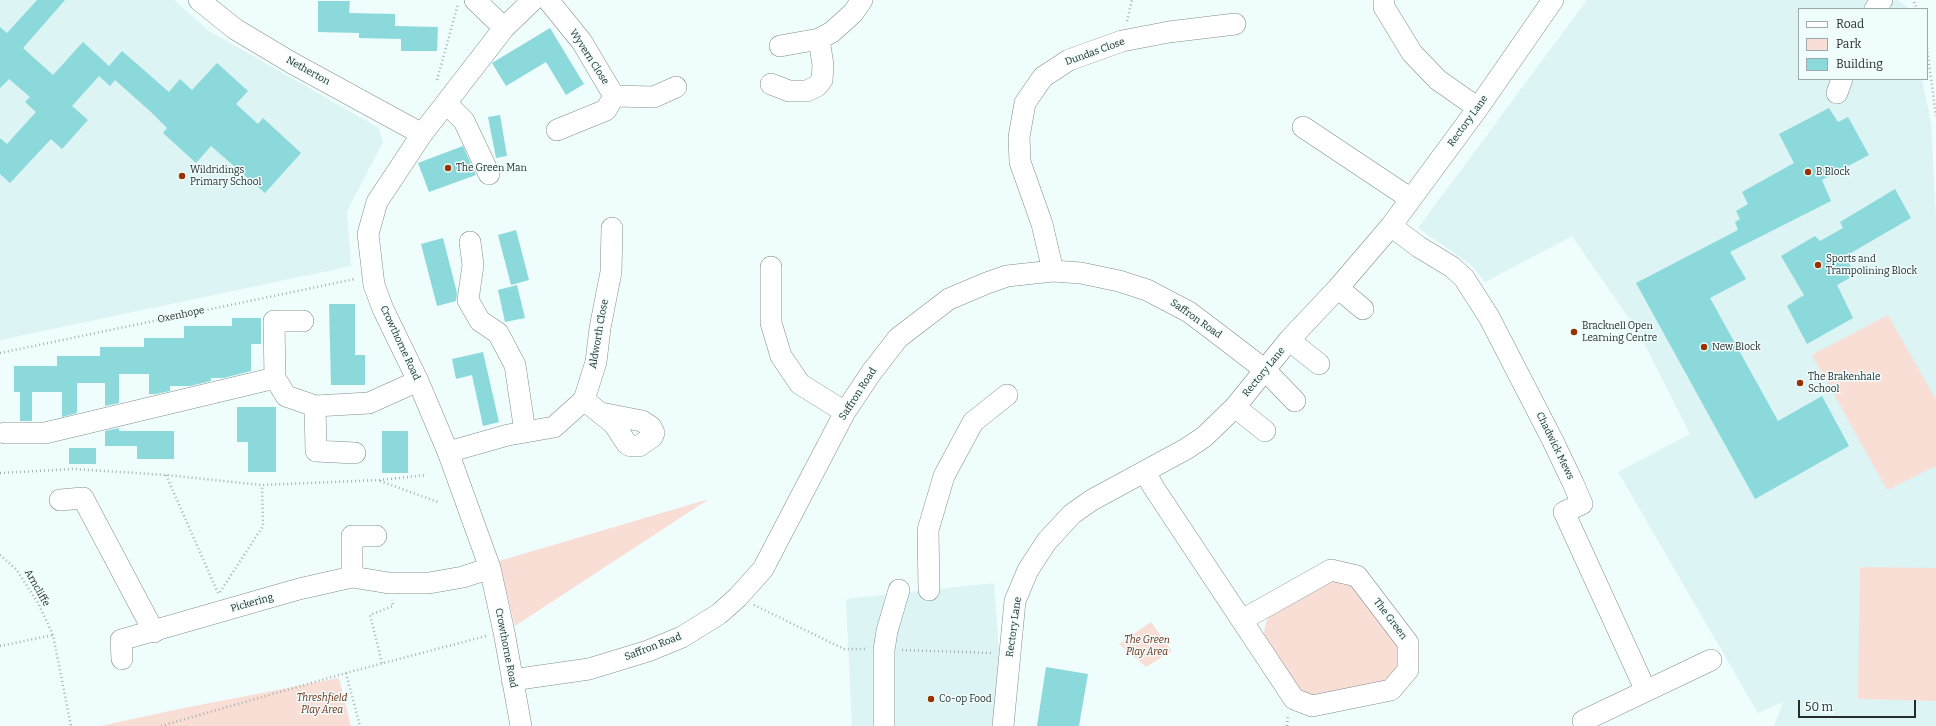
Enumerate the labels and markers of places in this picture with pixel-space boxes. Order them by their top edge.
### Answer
place label: The Green Man [456,162,527,174]
marker: The Green Man [443,163,453,173]
place label: Wildridings Primary School [190,164,261,188]
place label: B Block [1816,166,1850,178]
marker: B Block [1803,167,1813,177]
marker: Wildridings Primary School [177,171,187,181]
place label: Sports and Trampolining Block [1826,253,1917,276]
marker: Sports and Trampolining Block [1813,260,1823,270]
place label: Bracknell Open Learning Centre [1582,320,1657,344]
marker: Bracknell Open Learning Centre [1569,327,1579,337]
place label: New Block [1712,341,1761,353]
marker: New Block [1699,342,1709,352]
place label: The Brakenhale School [1808,371,1880,394]
marker: The Brakenhale School [1795,378,1805,388]
place label: Co-op Food [939,693,992,705]
marker: Co-op Food [926,694,936,704]

